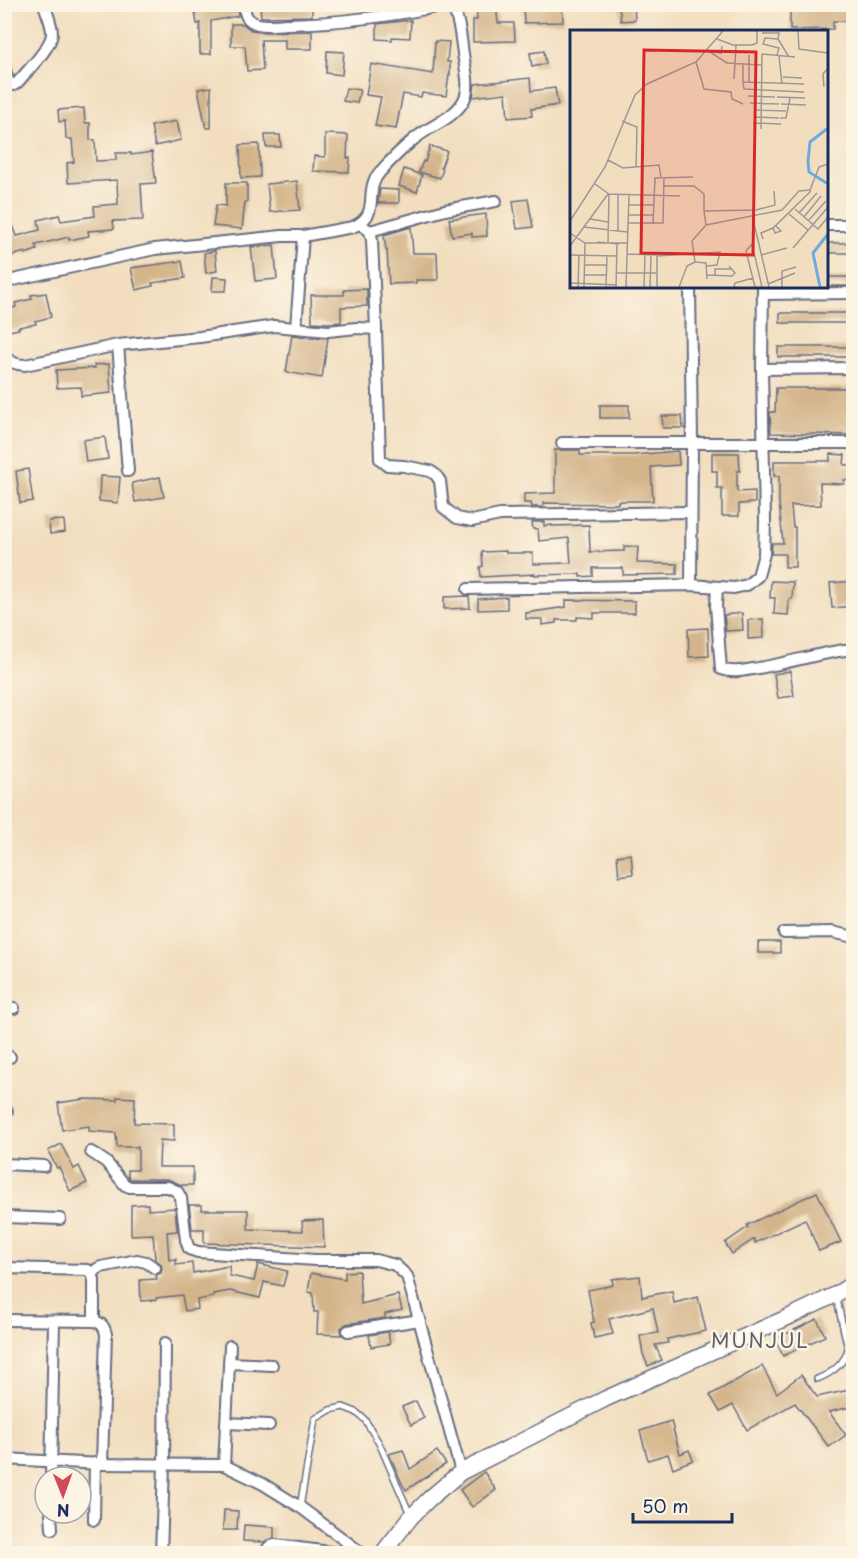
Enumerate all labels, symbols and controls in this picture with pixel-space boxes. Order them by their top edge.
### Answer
inset map [570,30,828,288]
district label: MUNJUL [711,1325,809,1355]
north arrow [33,1465,93,1525]
scale bar [633,1486,732,1524]
text: 50 m [642,1492,689,1519]
text: N [57,1499,70,1523]

